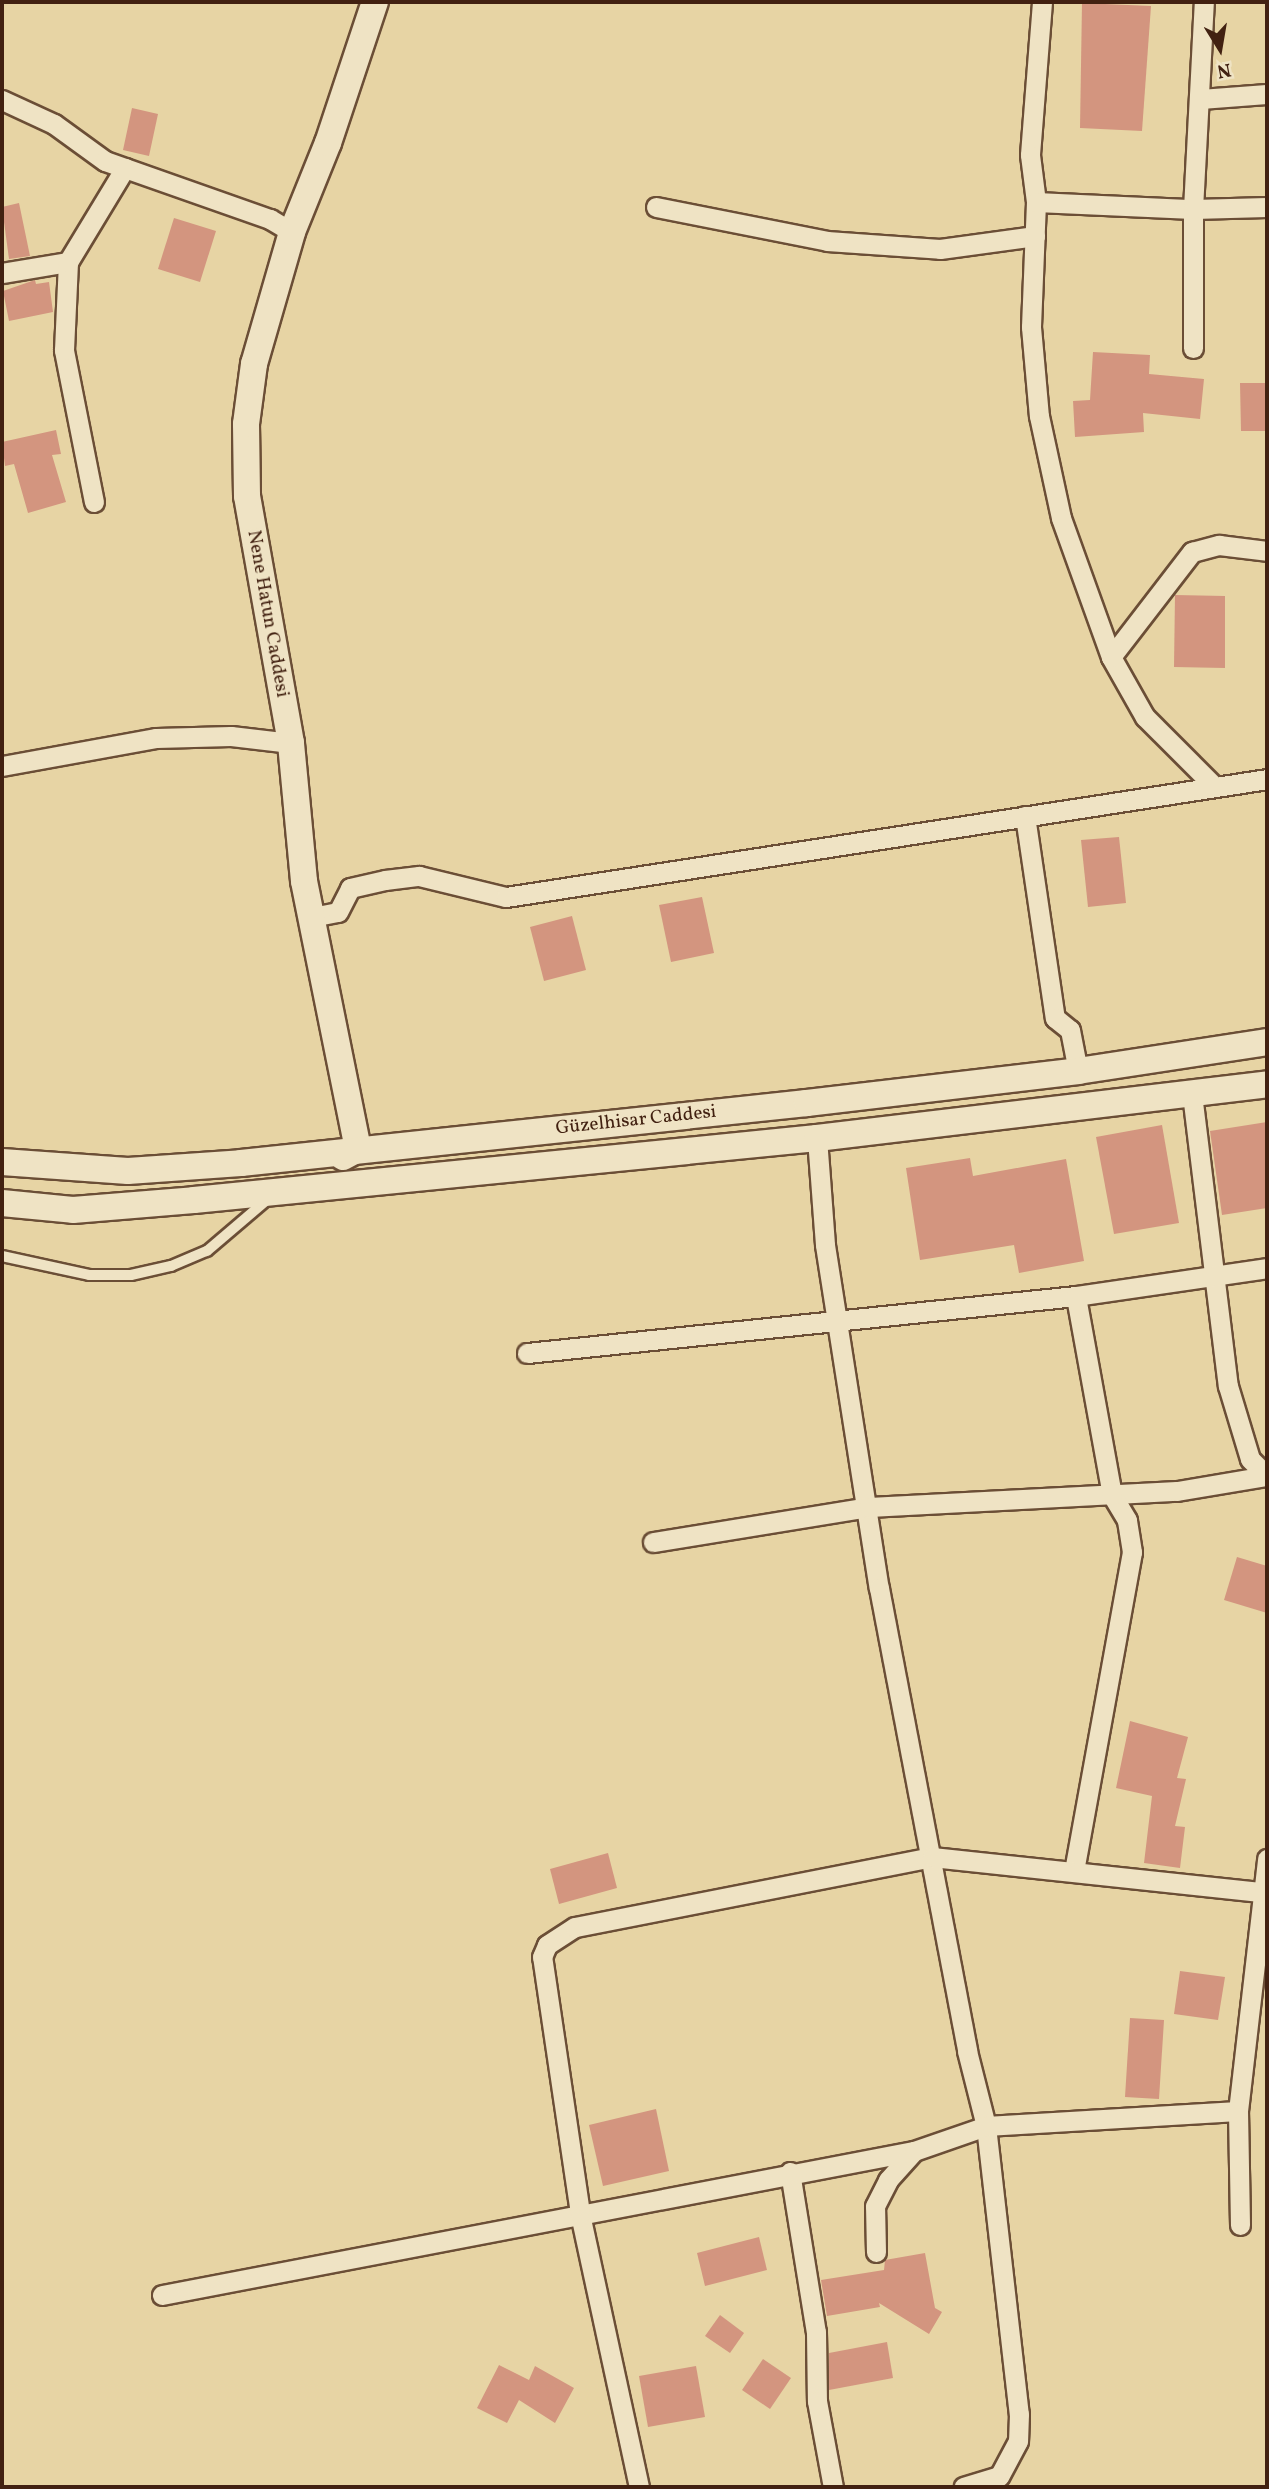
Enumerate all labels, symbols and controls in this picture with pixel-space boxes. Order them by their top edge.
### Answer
north arrow [1185,14,1255,84]
text: N [1215,56,1233,84]
street label: Nene Hatun Caddesi [241,529,293,699]
street label: Güzelhisar Caddesi [555,1101,717,1141]

